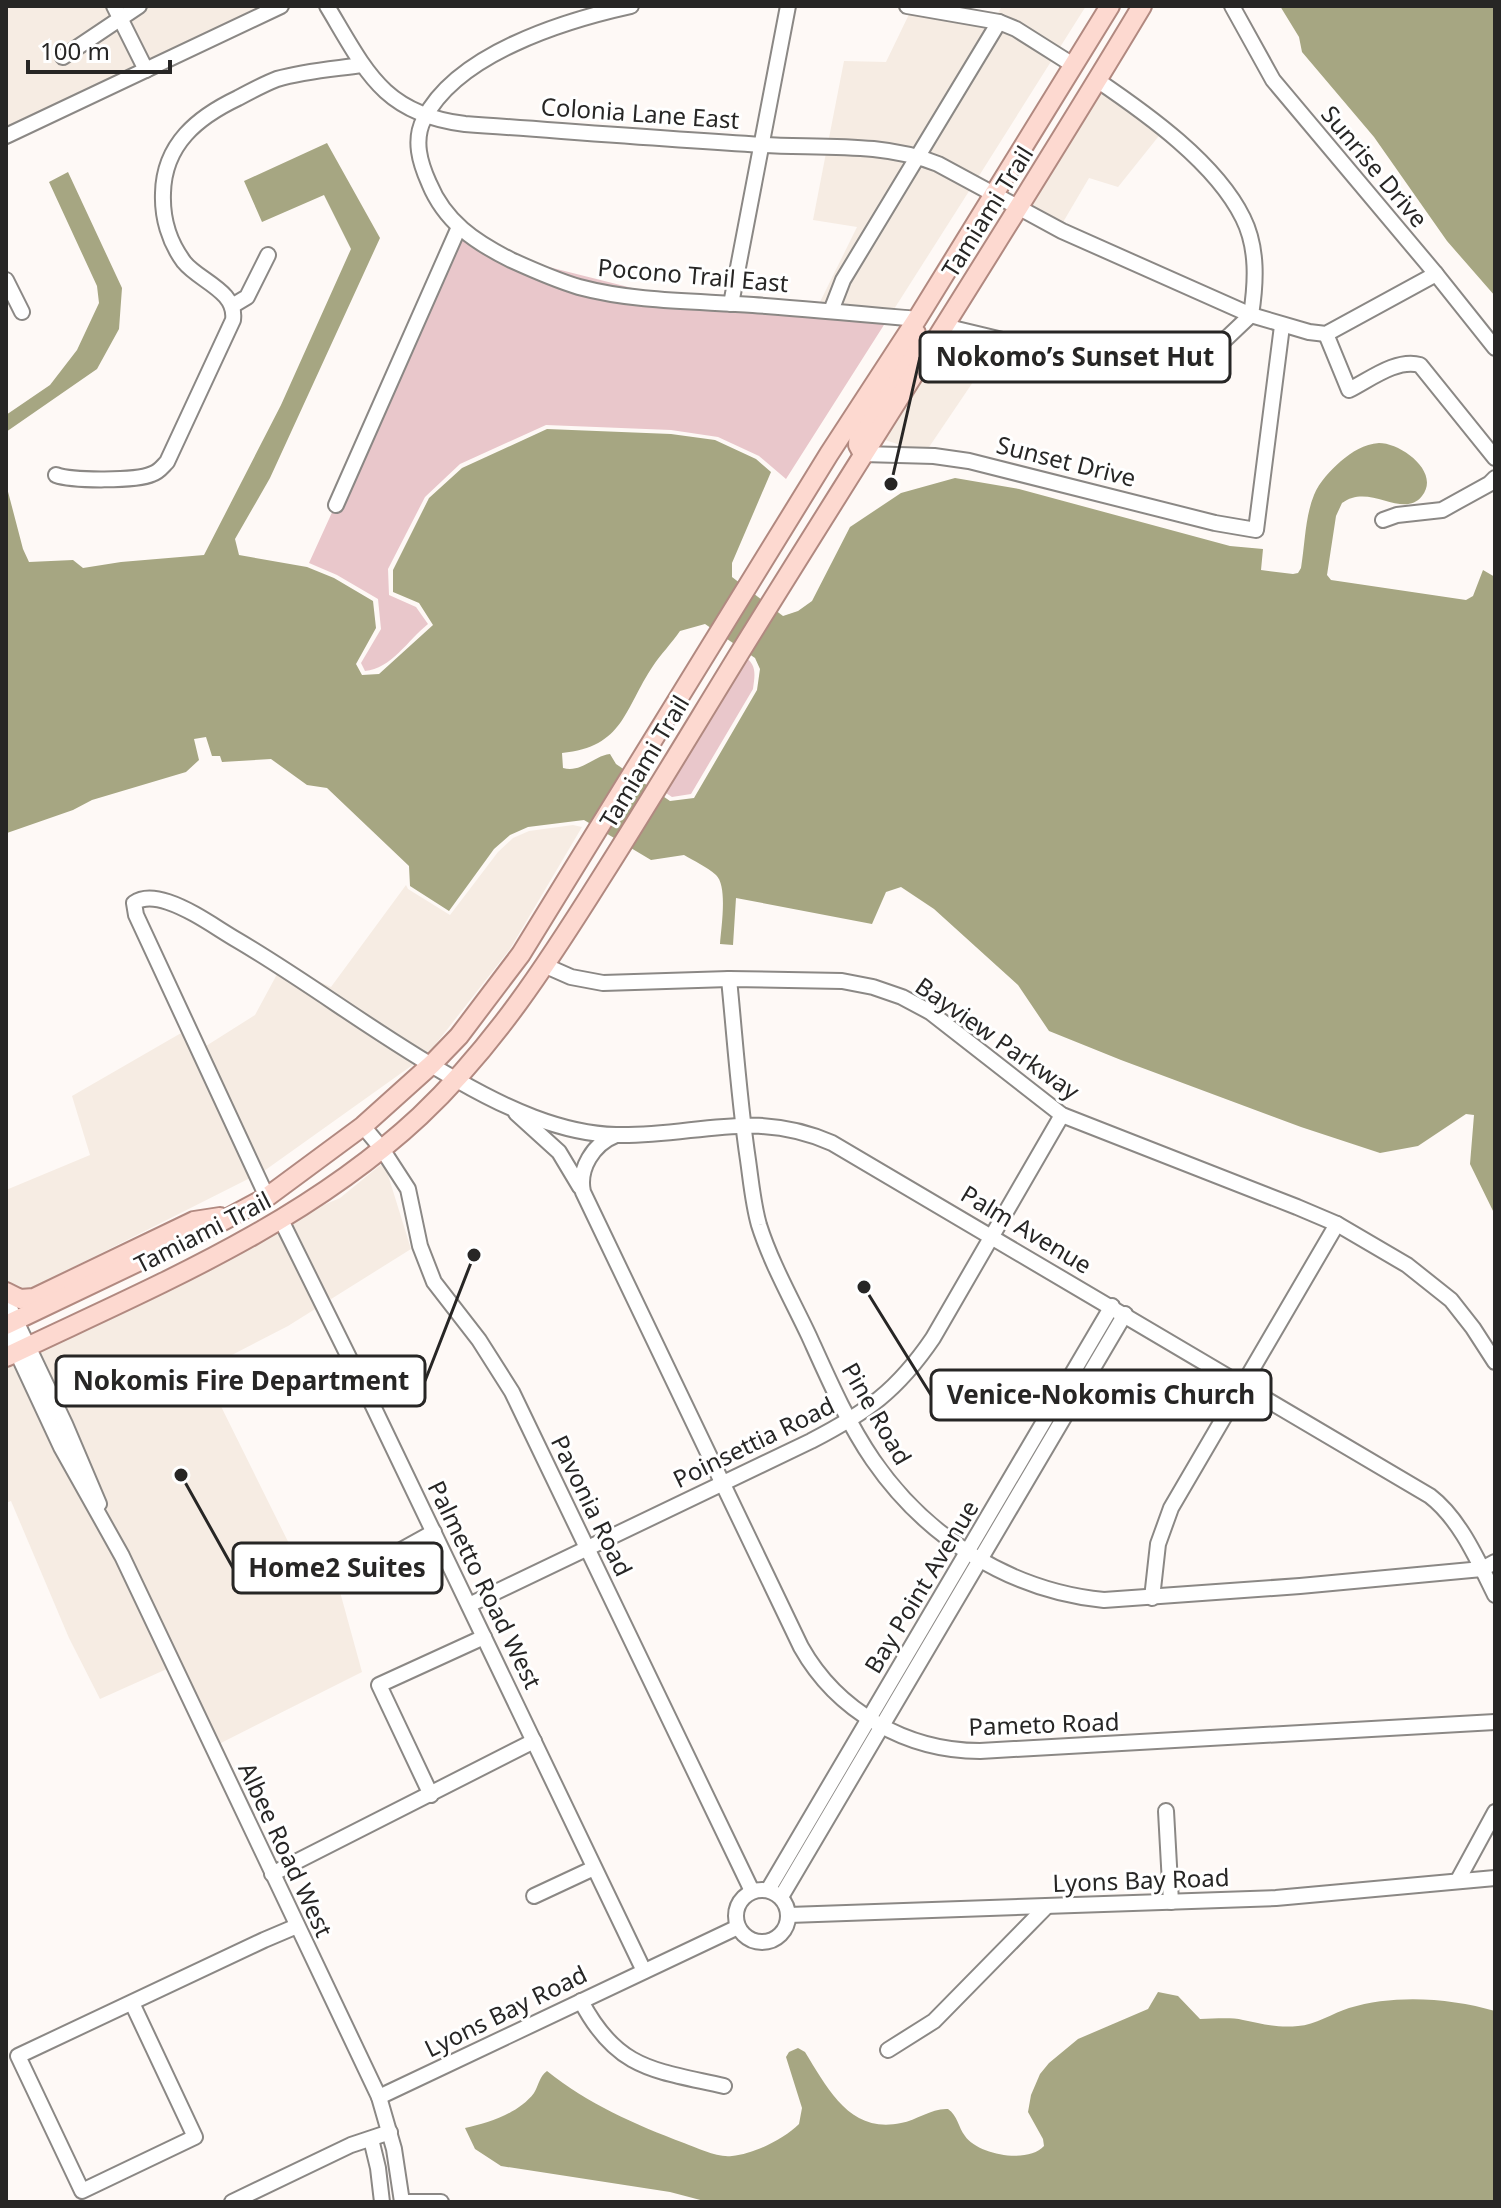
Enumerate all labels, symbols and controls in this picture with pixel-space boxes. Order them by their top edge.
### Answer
scale bar [28,24,170,74]
text: 100 m [40,34,110,67]
street label: Colonia Lane East [540,89,741,136]
street label: Sunrise Drive [1314,98,1436,234]
street label: Tamiami Trail [933,139,1040,283]
street label: Pocono Trail East [596,250,790,299]
callout: Nokomo’s Sunset Hut [920,332,1230,382]
text: Nokomo’s Sunset Hut [936,338,1214,374]
street label: Sunset Drive [993,427,1139,494]
street label: Tamiami Trail [591,689,696,834]
street label: Bayview Parkway [909,969,1087,1107]
street label: Palm Avenue [955,1177,1098,1281]
street label: Tamiami Trail [128,1183,276,1280]
callout: Nokomis Fire Department [56,1356,425,1406]
street label: Pine Road [835,1356,920,1470]
text: Nokomis Fire Department [73,1362,409,1398]
callout: Venice-Nokomis Church [931,1370,1271,1420]
text: Venice-Nokomis Church [947,1376,1255,1412]
street label: Poinsettia Road [667,1388,840,1495]
street label: Pavonia Road [544,1429,641,1581]
street label: Palmetto Road West [421,1475,550,1694]
street label: Bay Point Avenue [856,1493,986,1679]
callout: Home2 Suites [233,1543,442,1593]
text: Home2 Suites [248,1549,426,1585]
street label: Pameto Road [968,1704,1120,1743]
street label: Albee Road West [231,1757,341,1942]
street label: Lyons Bay Road [1052,1860,1230,1899]
street label: Lyons Bay Road [419,1957,592,2064]

